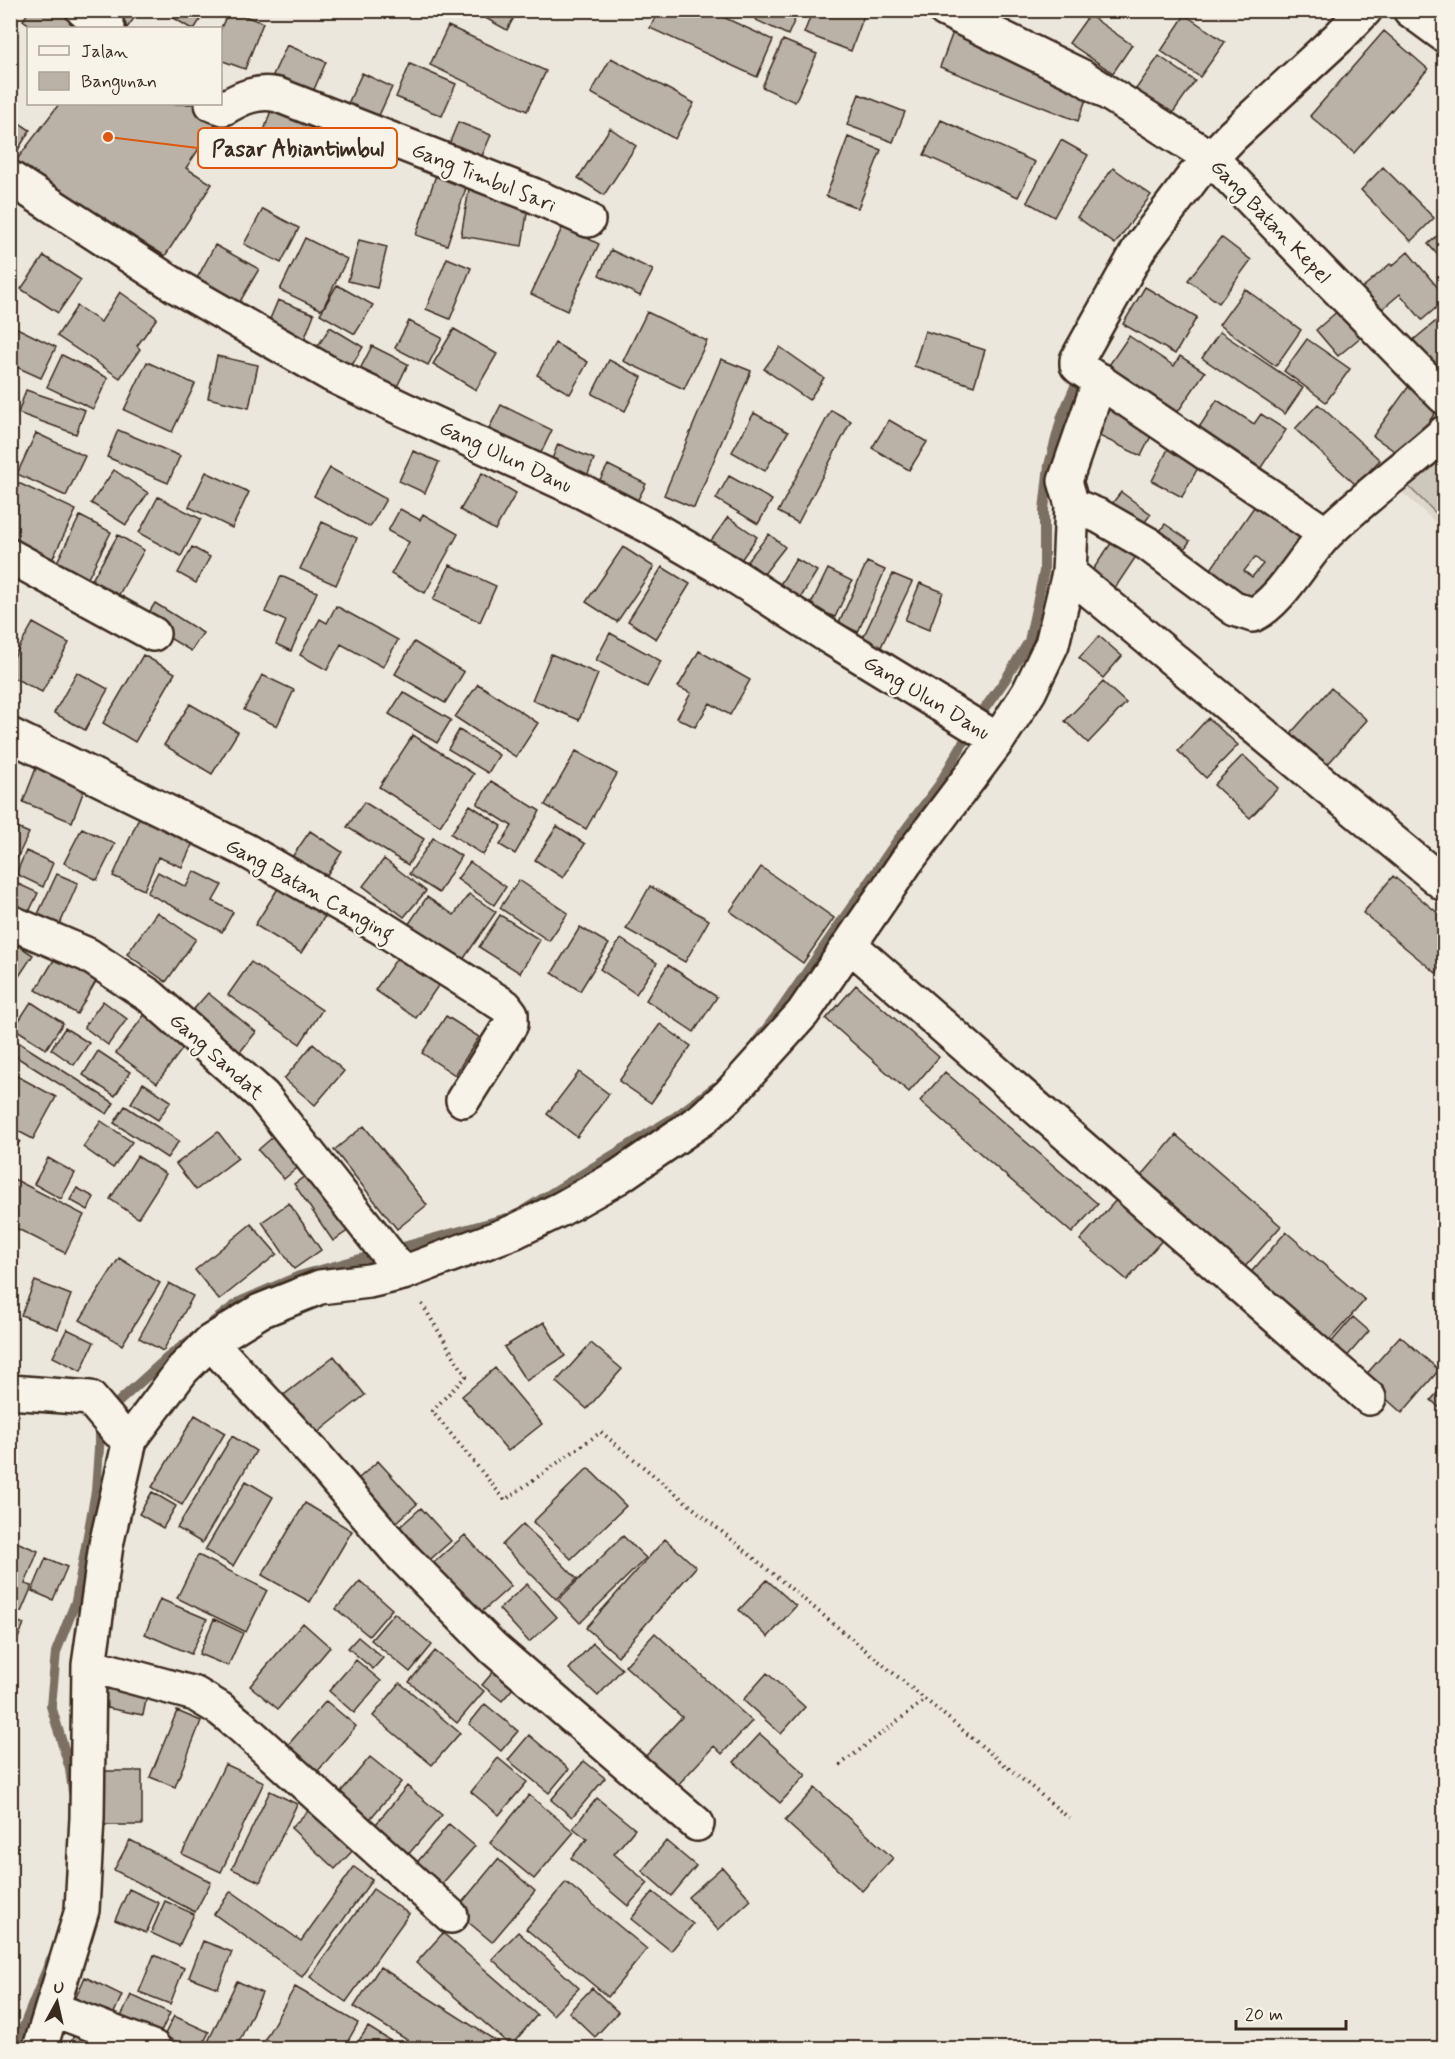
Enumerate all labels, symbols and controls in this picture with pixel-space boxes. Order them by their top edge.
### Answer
legend [27,27,222,105]
text: Jalan [81,40,128,64]
text: Bangunan [81,70,157,95]
callout: Pasar Abiantimbul [198,128,397,168]
text: Pasar Abiantimbul [212,136,385,164]
street label: Gang Timbul Sari [407,136,560,221]
street label: Gang Batan Kepel [1203,153,1337,291]
street label: Gang Ulun Danu [434,414,577,501]
street label: Gang Ulun Danu [857,649,995,748]
street label: Gang Batan Canging [219,832,399,950]
street label: Gang Sandat [162,1007,270,1108]
north arrow [27,1972,87,2032]
text: U [52,1978,65,2000]
scale bar [1236,1993,1346,2031]
text: 20 m [1245,2003,1283,2027]

